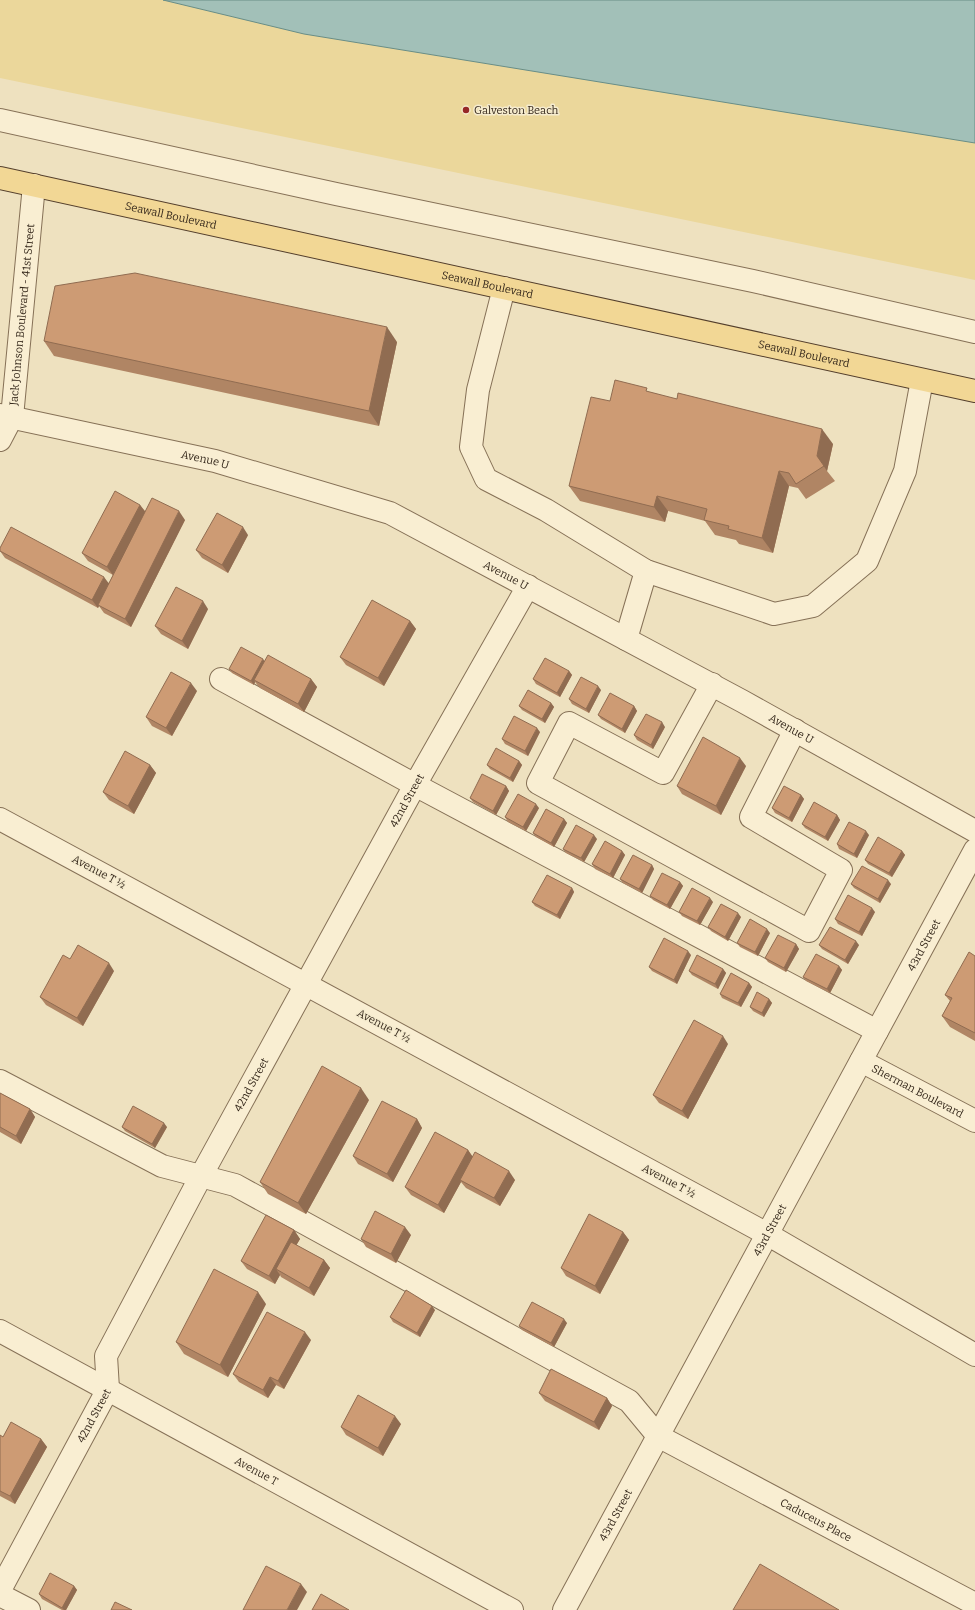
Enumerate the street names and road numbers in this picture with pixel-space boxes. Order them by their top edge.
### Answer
street label: Seawall Boulevard [124,199,218,232]
street label: Jack Johnson Boulevard - 41st Street [7,223,37,407]
street label: Seawall Boulevard [441,268,535,301]
street label: Seawall Boulevard [757,337,851,370]
street label: Avenue U [180,447,231,471]
street label: Avenue U [481,558,531,592]
street label: Avenue U [767,711,816,746]
street label: 42nd Street [387,771,427,829]
street label: Avenue T ½ [70,852,128,892]
street label: 43rd Street [904,917,943,973]
street label: Avenue T ½ [355,1006,413,1046]
street label: 42nd Street [231,1055,271,1114]
street label: Sherman Boulevard [870,1061,966,1120]
street label: Avenue T ½ [640,1161,698,1201]
street label: 43rd Street [750,1202,789,1258]
street label: 42nd Street [74,1386,113,1445]
street label: Avenue T [232,1454,281,1488]
street label: 43rd Street [596,1487,635,1543]
street label: Caduceus Place [778,1496,854,1544]

